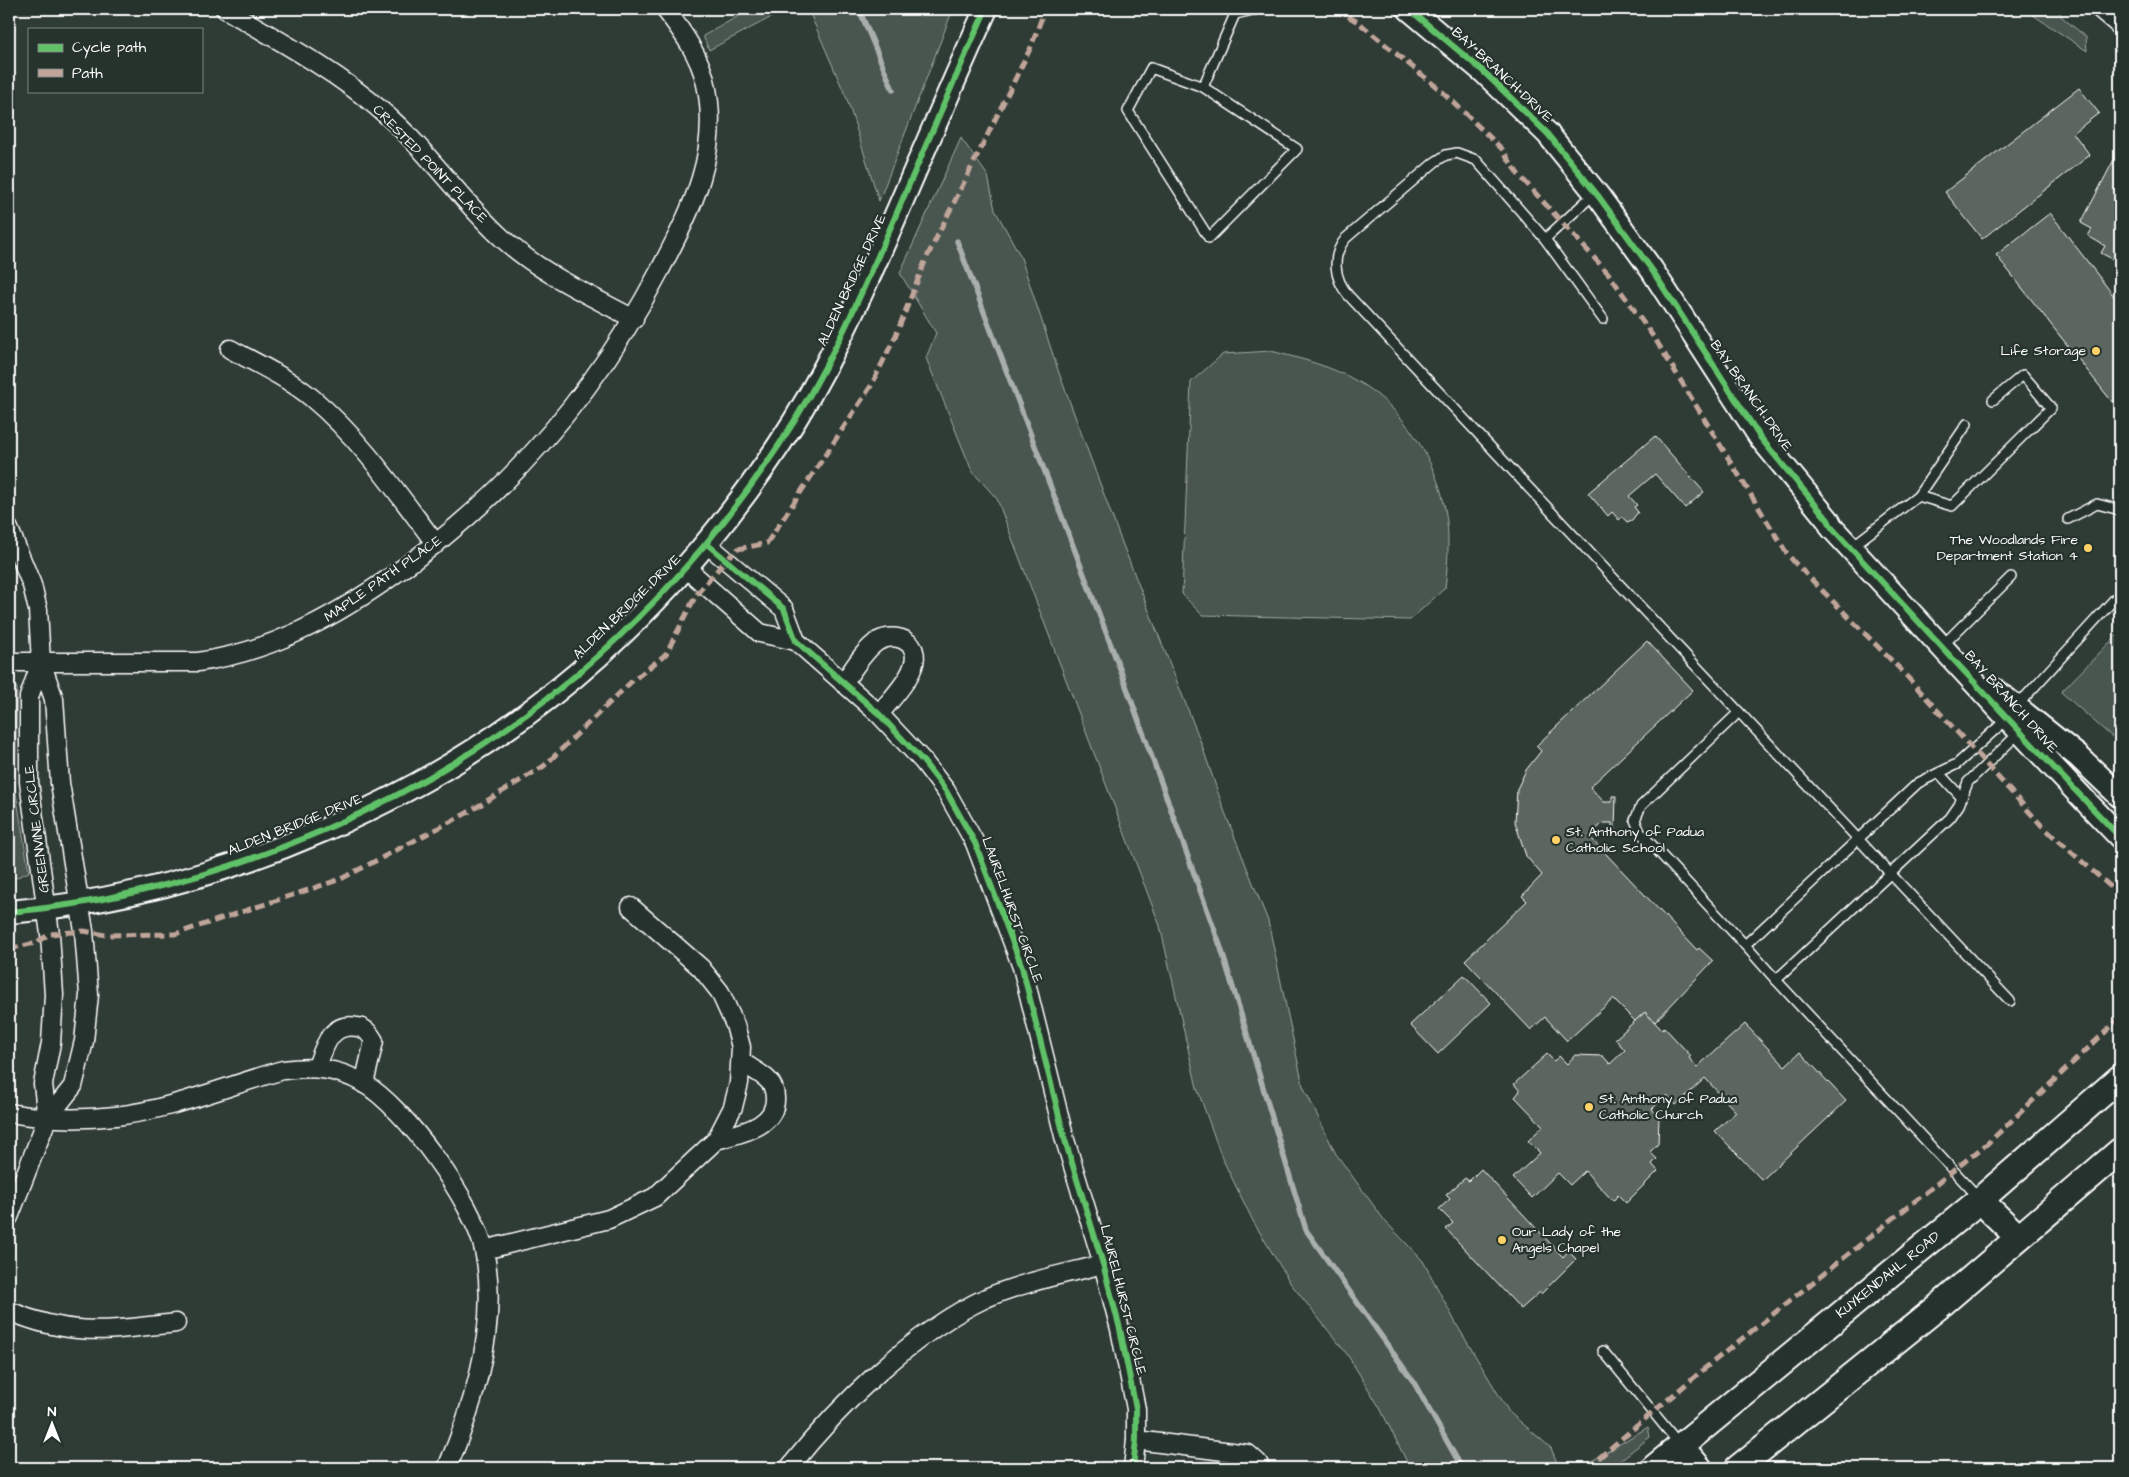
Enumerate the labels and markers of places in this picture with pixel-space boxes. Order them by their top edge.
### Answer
place label: Life Storage [2001,341,2086,361]
marker: Life Storage [2090,345,2102,357]
place label: The Woodlands Fire Department Station 4 [1937,530,2078,566]
marker: The Woodlands Fire Department Station 4 [2082,542,2094,554]
place label: St. Anthony of Padua Catholic School [1566,822,1704,858]
marker: St. Anthony of Padua Catholic School [1550,834,1562,846]
place label: St. Anthony of Padua Catholic Church [1599,1089,1737,1125]
marker: St. Anthony of Padua Catholic Church [1583,1101,1595,1113]
place label: Our Lady of the Angels Chapel [1512,1222,1621,1258]
marker: Our Lady of the Angels Chapel [1496,1234,1508,1246]

